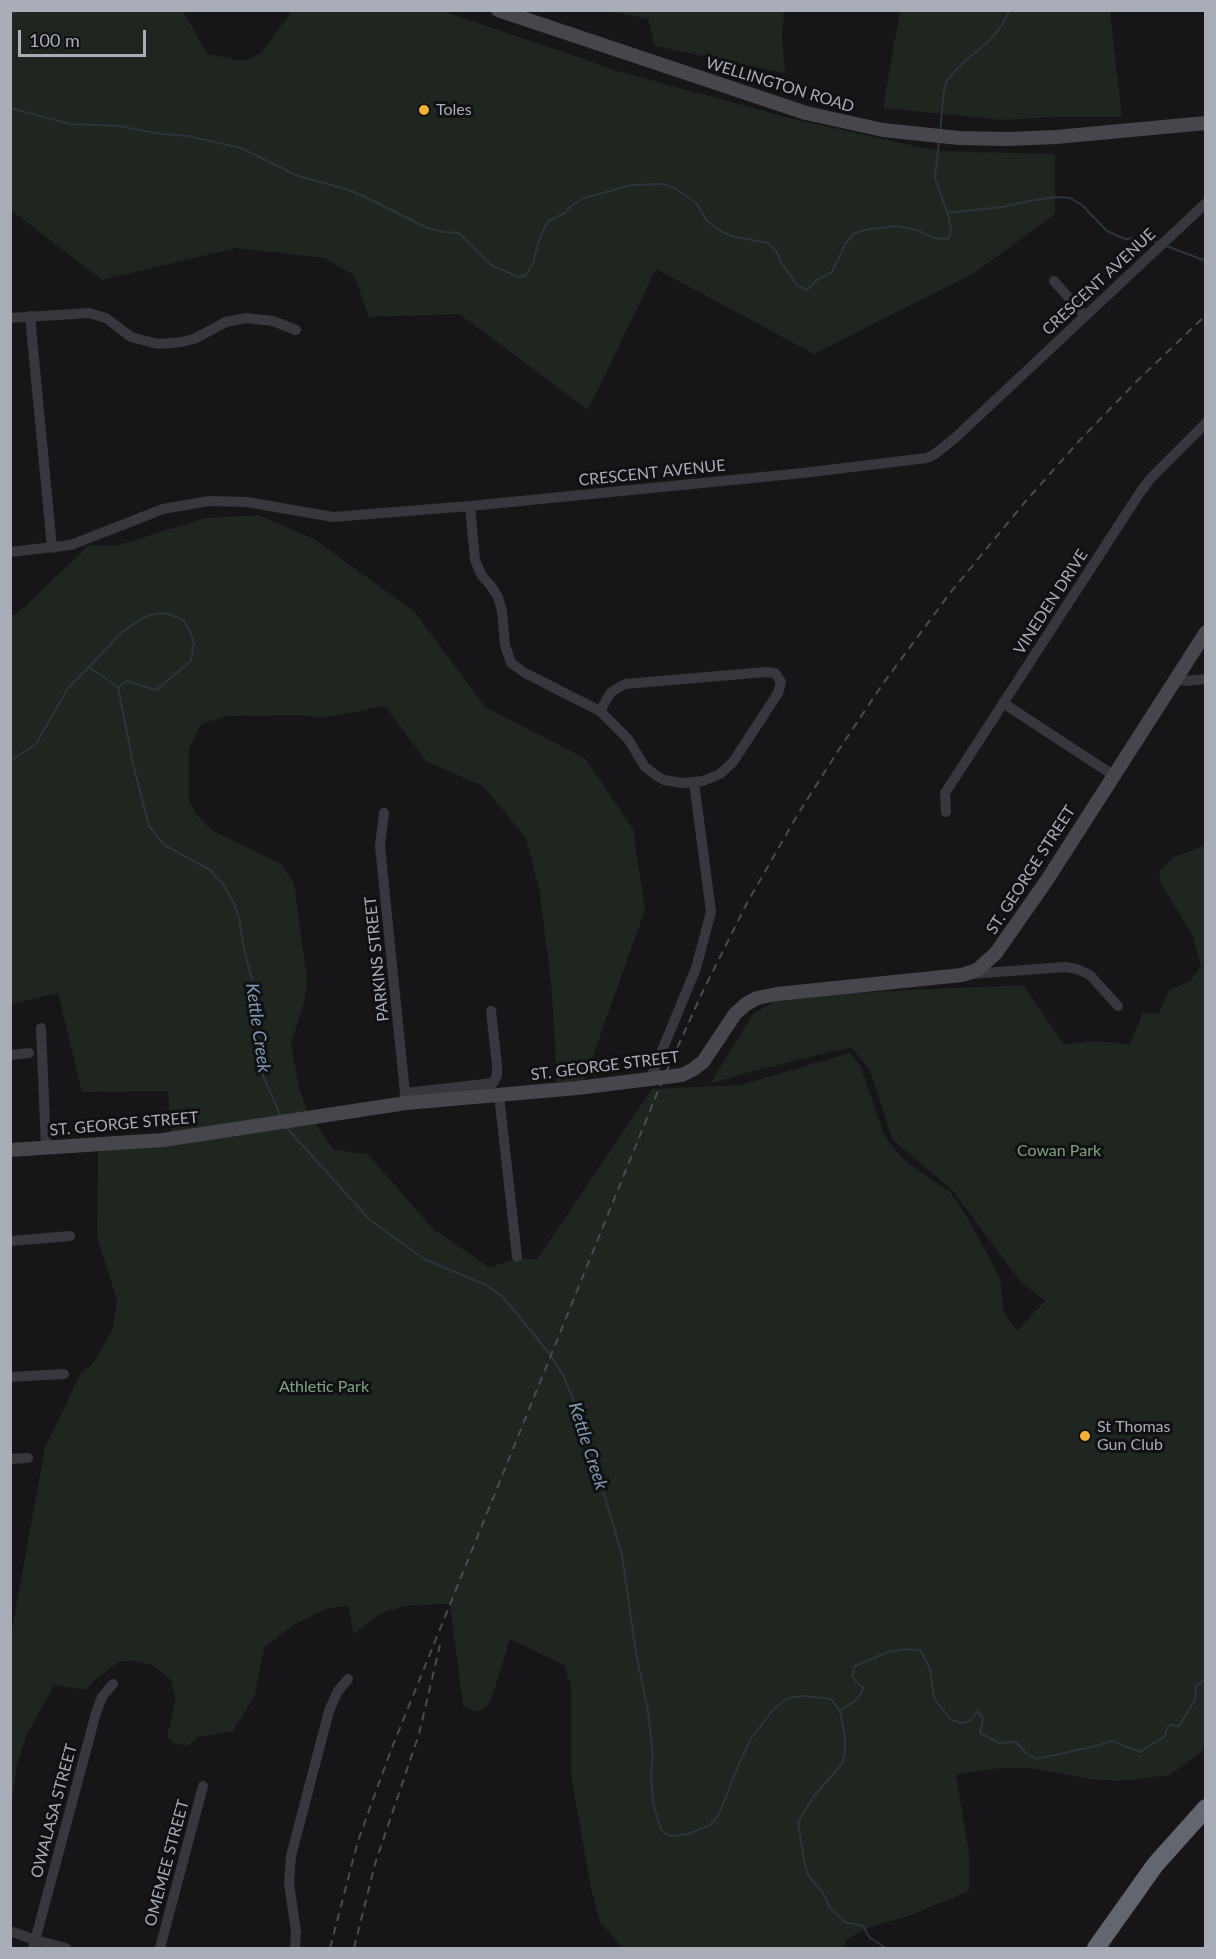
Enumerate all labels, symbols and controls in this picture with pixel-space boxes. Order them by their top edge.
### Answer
scale bar [21,18,148,56]
text: 100 m [29,29,80,51]
street label: WELLINGTON ROAD [704,53,856,117]
place label: Toles [436,100,472,120]
marker: Toles [417,103,431,117]
street label: CRESCENT AVENUE [1038,225,1160,339]
street label: CRESCENT AVENUE [578,456,726,490]
street label: VINEDEN DRIVE [1010,546,1092,658]
street label: ST. GEORGE STREET [982,802,1080,938]
street label: PARKINS STREET [361,895,393,1023]
water label: Kettle Creek [241,982,275,1074]
street label: ST. GEORGE STREET [530,1047,680,1085]
street label: ST. GEORGE STREET [49,1108,199,1140]
park label: Cowan Park [1017,1141,1101,1161]
park label: Athletic Park [279,1377,369,1397]
water label: Kettle Creek [564,1400,612,1492]
place label: St Thomas Gun Club [1097,1417,1171,1455]
marker: St Thomas Gun Club [1078,1429,1092,1443]
street label: OWALASA STREET [27,1742,81,1880]
street label: OMEMEE STREET [141,1798,193,1928]

